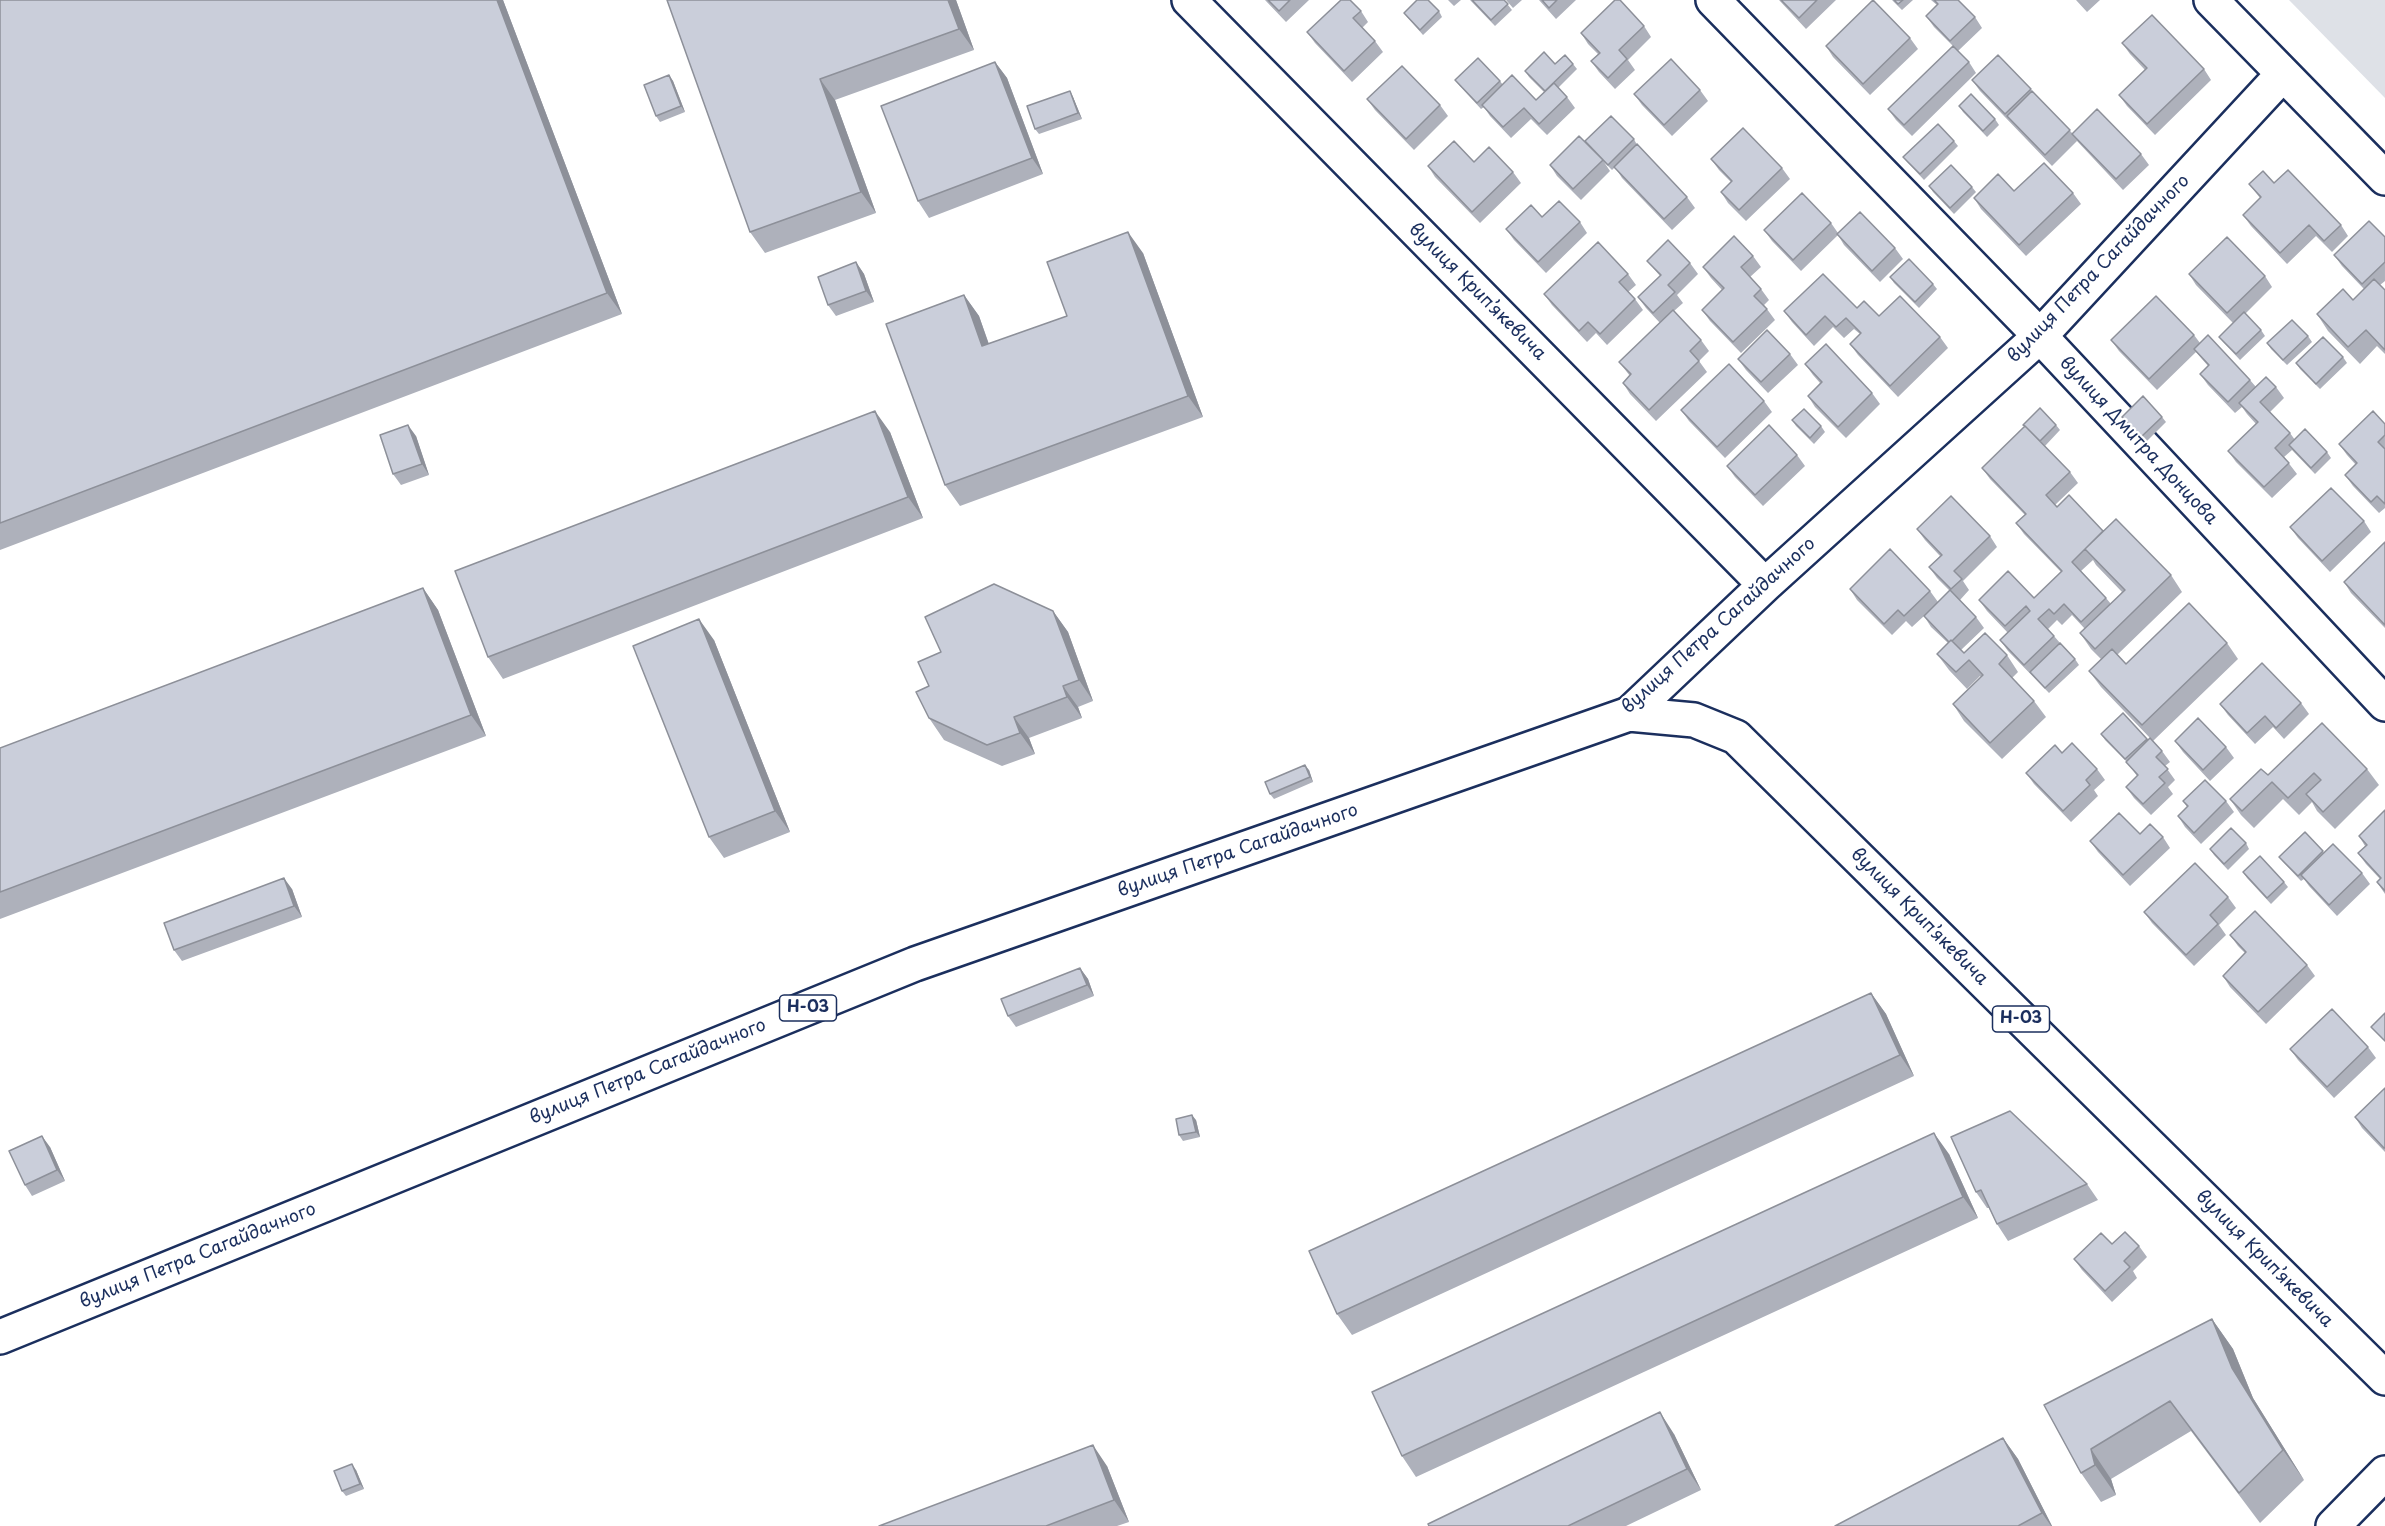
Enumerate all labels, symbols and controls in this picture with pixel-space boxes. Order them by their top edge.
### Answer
street label: вулиця Петра Сагайдачного [2003,171,2195,367]
street label: вулиця Крипʼякевича [1404,219,1550,365]
street label: вулиця Дмитра Донцова [2054,352,2222,530]
street label: вулиця Петра Сагайдачного [1618,533,1820,719]
street label: вулиця Петра Сагайдачного [1115,800,1361,902]
street label: вулиця Крипʼякевича [1846,844,1992,990]
road number: Н-03 [780,995,836,1021]
road number: Н-03 [1992,1006,2050,1032]
street label: вулиця Петра Сагайдачного [527,1015,769,1129]
street label: вулиця Крипʼякевича [2191,1186,2337,1332]
street label: вулиця Петра Сагайдачного [77,1199,319,1313]

